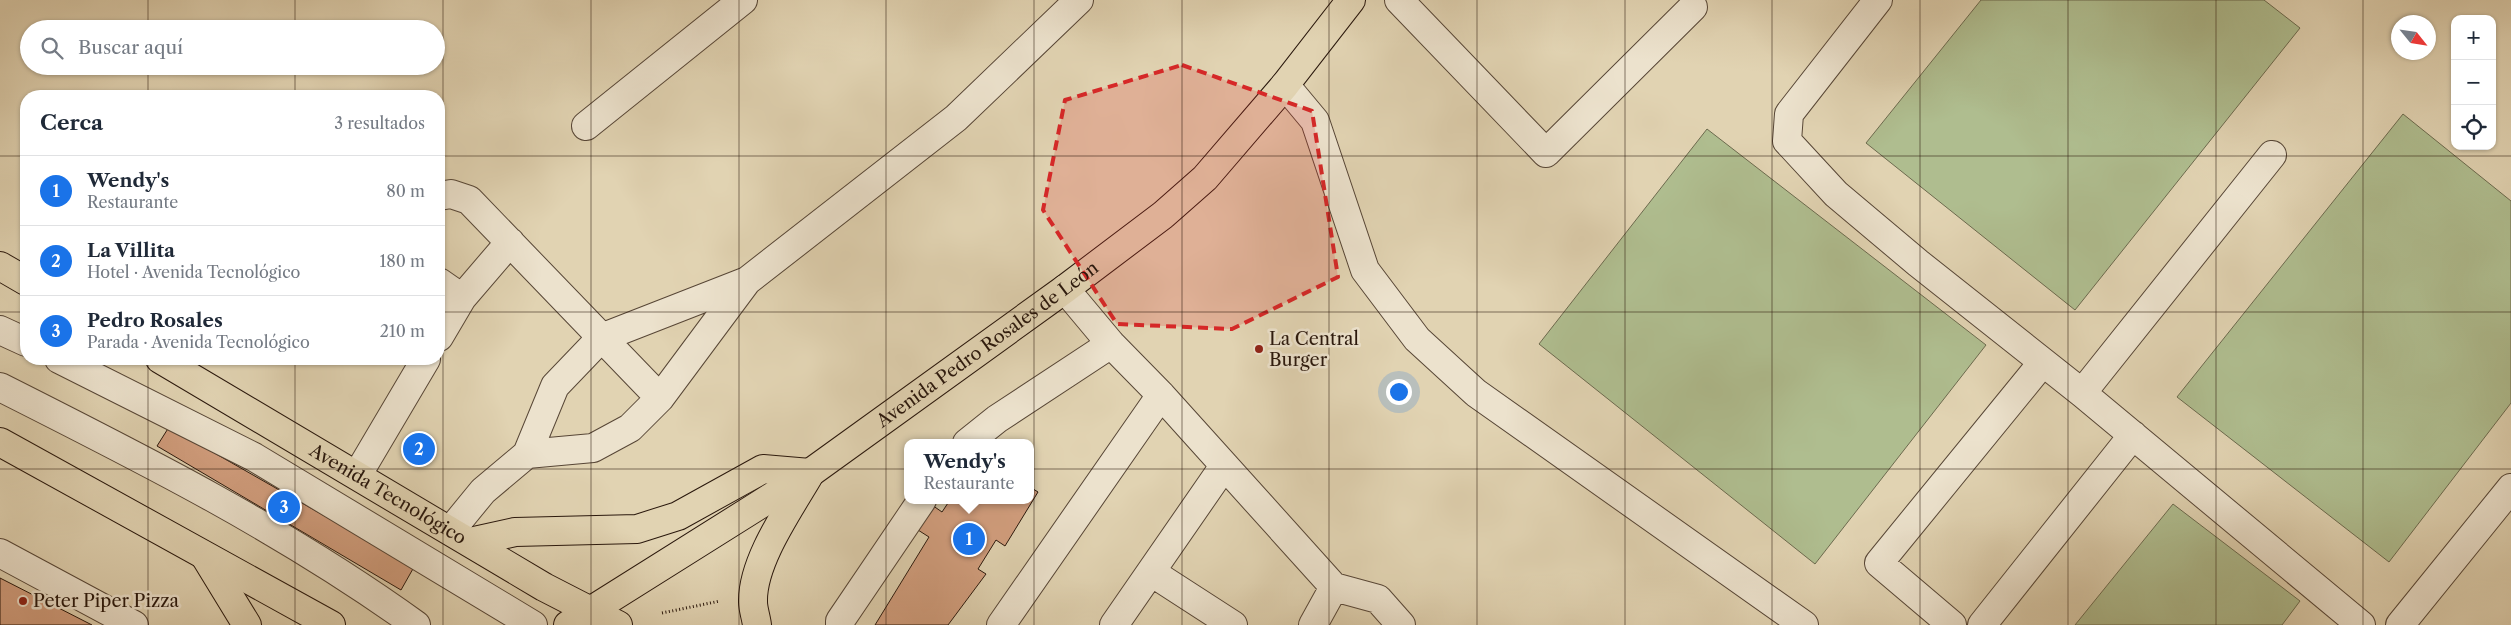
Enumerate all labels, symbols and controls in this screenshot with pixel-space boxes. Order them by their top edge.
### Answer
north arrow [2391,15,2436,60]
map controls [2451,15,2496,150]
button: + [2451,15,2496,60]
search box [20,20,445,75]
icon: search [38,34,66,62]
text: Buscar aquí [78,36,183,59]
button: − [2451,60,2496,105]
button: locate [2451,105,2496,150]
text: Cerca [40,110,103,135]
text: 3 resultados [334,113,425,133]
text: Wendy's [87,169,169,192]
text: 1 [52,181,60,201]
text: 80 m [386,181,425,201]
text: Restaurante [87,192,178,212]
text: La Villita [87,239,175,262]
text: 2 [51,251,61,271]
text: 180 m [379,251,425,271]
street label: Avenida Pedro Rosales de León [872,257,1103,433]
text: Hotel · Avenida Tecnológico [87,262,300,282]
text: Pedro Rosales [87,309,223,332]
text: 3 [51,321,61,341]
text: 210 m [380,321,425,341]
place label: La Central Burger [1269,328,1359,371]
text: Parada · Avenida Tecnológico [87,332,310,352]
marker: La Central Burger [1253,343,1265,355]
your location [1386,379,1412,405]
pin: 2 [403,430,435,468]
street label: Avenida Tecnológico [305,439,470,549]
popup [904,439,1034,504]
text: Wendy's [923,450,1006,473]
text: Restaurante [923,473,1015,493]
pin: 3 [268,488,300,526]
pin: 1 [953,520,985,558]
place label: Peter Piper Pizza [33,590,179,612]
marker: Peter Piper Pizza [17,595,29,607]

